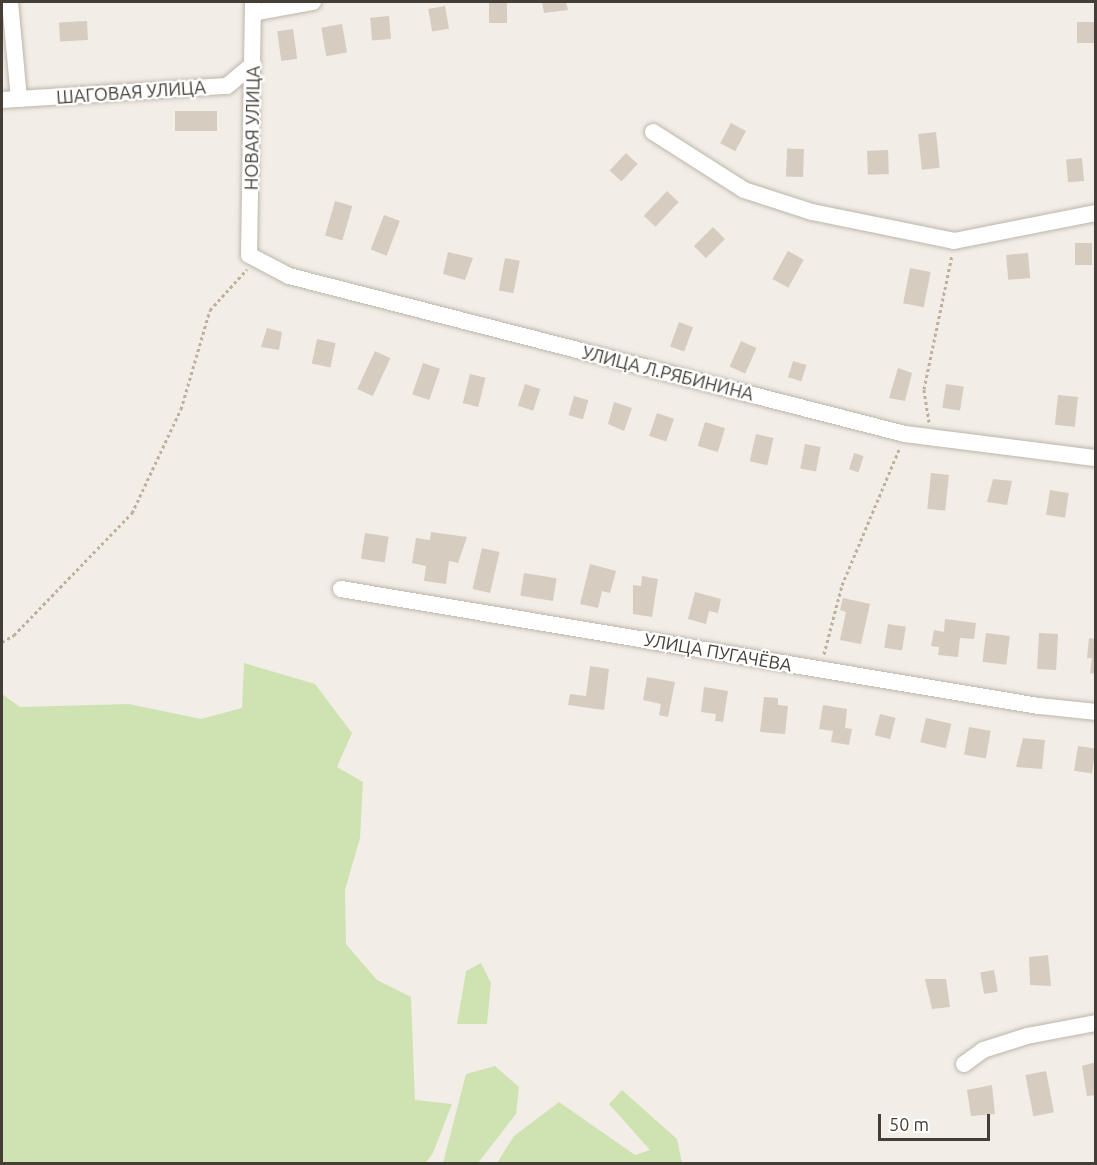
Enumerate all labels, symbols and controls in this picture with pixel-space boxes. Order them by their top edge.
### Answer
street label: НОВАЯ УЛИЦА [240,66,264,190]
street label: ШАГОВАЯ УЛИЦА [56,76,206,108]
street label: УЛИЦА Л.РЯБИНИНА [580,341,756,405]
street label: УЛИЦА ПУГАЧЁВА [643,628,793,676]
scale bar [881,1102,994,1140]
text: 50 m [889,1114,929,1134]

